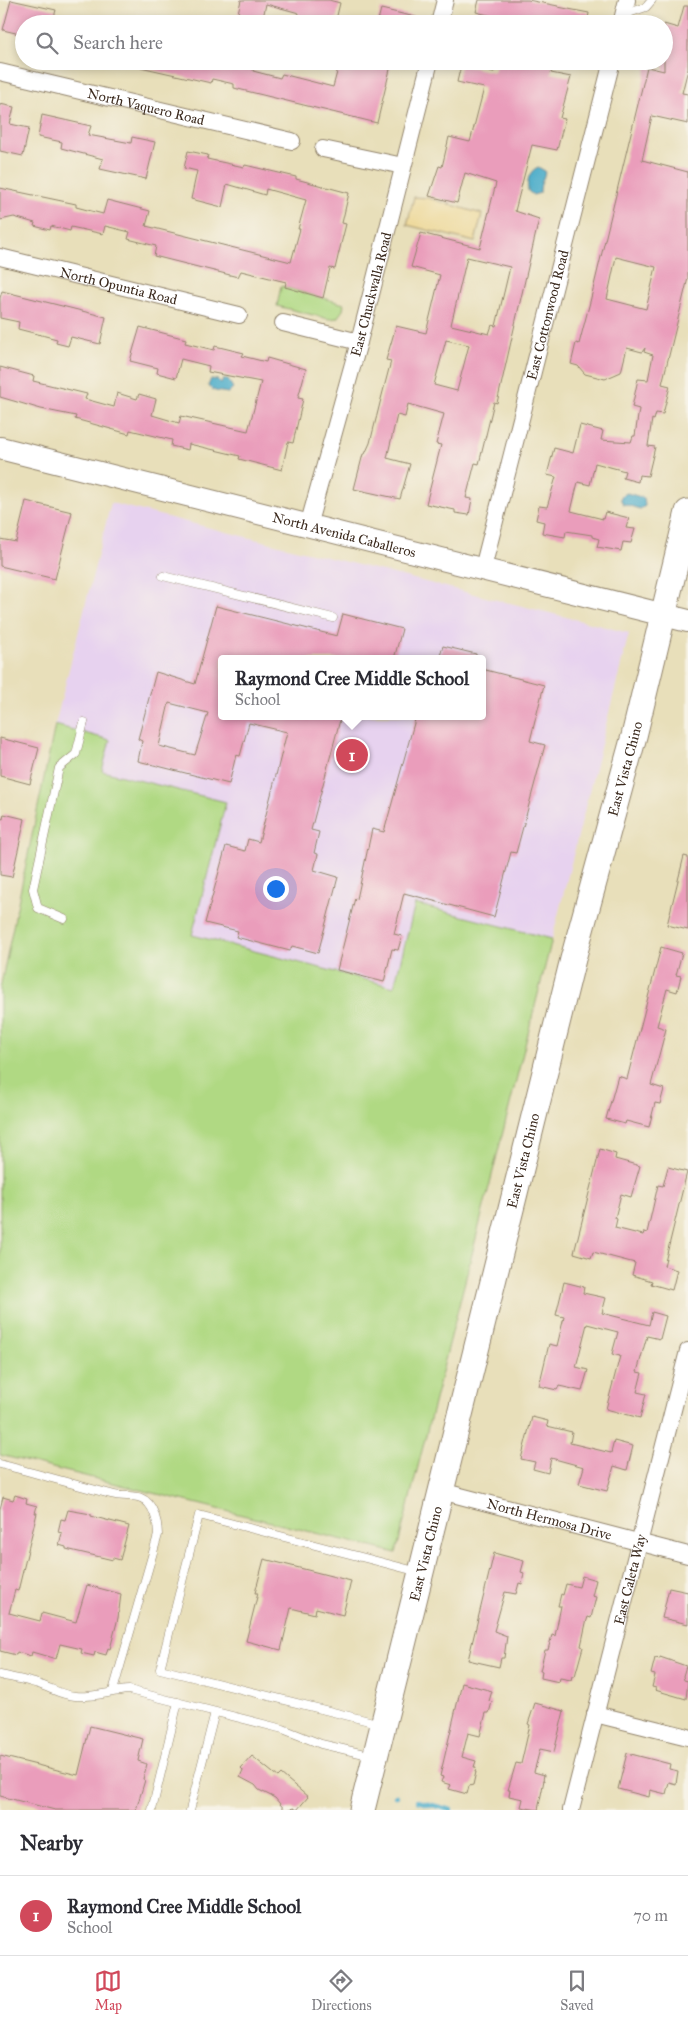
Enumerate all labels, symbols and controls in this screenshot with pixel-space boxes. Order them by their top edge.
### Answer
search box [15,15,673,70]
icon: search [33,29,61,57]
text: Search here [73,31,163,54]
street label: North Vaquero Road [86,84,206,129]
street label: East Chuckwalla Road [347,230,395,358]
street label: East Cottonwood Road [523,248,572,382]
street label: North Opuntia Road [58,263,179,308]
street label: North Avenida Caballeros [271,508,418,561]
popup [218,655,486,720]
text: Raymond Cree Middle School [235,667,469,690]
text: School [235,690,280,709]
street label: East Vista Chino [604,720,646,818]
pin: 1 [336,736,368,774]
your location [263,876,289,902]
street label: East Vista Chino [503,1111,543,1210]
street label: North Hermosa Drive [485,1495,614,1543]
street label: East Vista Chino [406,1504,446,1603]
street label: East Caleta Way [610,1532,650,1627]
text: Nearby [20,1830,83,1856]
text: Raymond Cree Middle School [67,1895,301,1918]
text: 1 [33,1906,39,1925]
text: 70 m [633,1906,668,1925]
text: School [67,1918,112,1937]
tab: Map [94,1967,122,2014]
tab: Directions [311,1967,372,2014]
tab: Saved [560,1967,594,2014]

